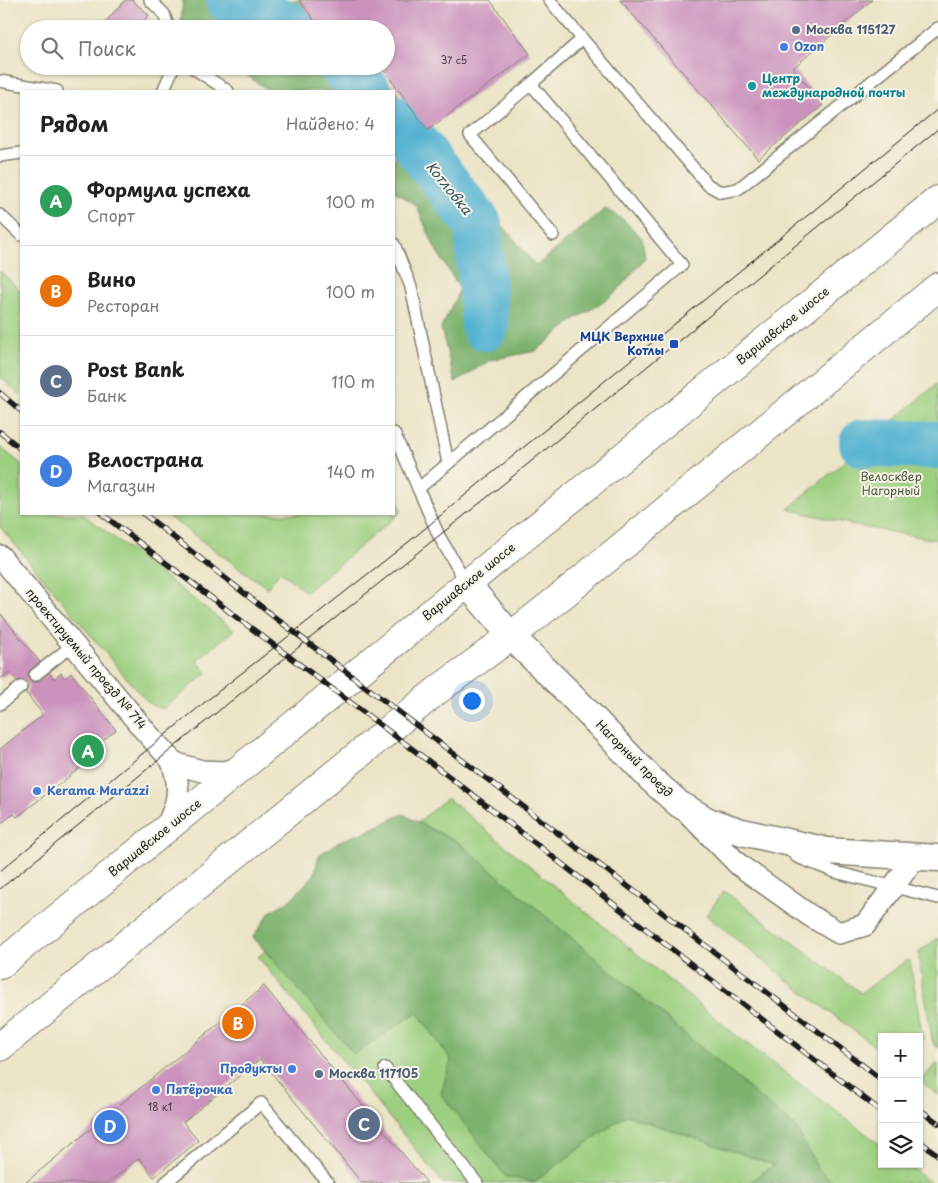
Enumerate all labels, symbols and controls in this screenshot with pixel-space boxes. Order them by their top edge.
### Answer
search box [20,20,395,75]
place label: Москва 115127 [806,20,896,38]
marker: Москва 115127 [790,24,802,36]
icon: search [38,34,66,62]
text: Поиск [78,34,136,62]
place label: Ozon [794,37,824,55]
marker: Ozon [778,41,790,53]
house number: 37 с5 [441,52,467,67]
place label: Центр международной почты [762,69,906,101]
marker: Центр международной почты [746,80,758,92]
text: Рядом [40,107,108,139]
text: Найдено: 4 [286,111,375,135]
water label: Котловка [421,157,478,220]
text: Формула успеха [87,175,250,203]
text: A [50,189,62,213]
text: 100 m [326,189,375,213]
text: Спорт [87,203,135,227]
text: Вино [87,265,136,293]
text: B [51,279,61,303]
text: 100 m [326,279,375,303]
street label: Варшавское шоссе [732,282,833,368]
text: Ресторан [87,293,160,317]
place label: МЦК Верхние Котлы [580,327,664,359]
marker: МЦК Верхние Котлы [668,338,680,350]
text: Post Bank [87,355,185,383]
text: C [50,369,62,393]
text: 110 m [332,369,375,393]
text: Банк [87,383,127,407]
text: Велострана [87,445,203,473]
text: D [50,459,62,483]
text: 140 m [327,459,375,483]
park label: Велосквер Нагорный [860,467,922,499]
text: Магазин [87,473,156,497]
street label: Варшавское шоссе [418,538,519,624]
street label: проектируемый проезд № 714 [22,584,151,733]
your location [459,688,485,714]
street label: Нагорный проезд [592,716,677,801]
pin: A [72,732,104,770]
place label: Kerama Marazzi [47,781,149,799]
marker: Kerama Marazzi [31,785,43,797]
street label: Варшавское шоссе [104,794,205,880]
pin: B [222,1004,254,1042]
map controls [878,1033,923,1168]
button: + [878,1033,923,1078]
place label: Продукты [220,1059,282,1077]
marker: Продукты [286,1063,298,1075]
place label: Москва 117105 [329,1064,418,1082]
marker: Москва 117105 [313,1068,325,1080]
button: − [878,1078,923,1123]
place label: Пятёрочка [166,1080,233,1098]
marker: Пятёрочка [150,1084,162,1096]
house number: 18 к1 [148,1099,172,1114]
pin: C [348,1105,380,1143]
pin: D [94,1107,126,1145]
button: layers [878,1123,923,1168]

